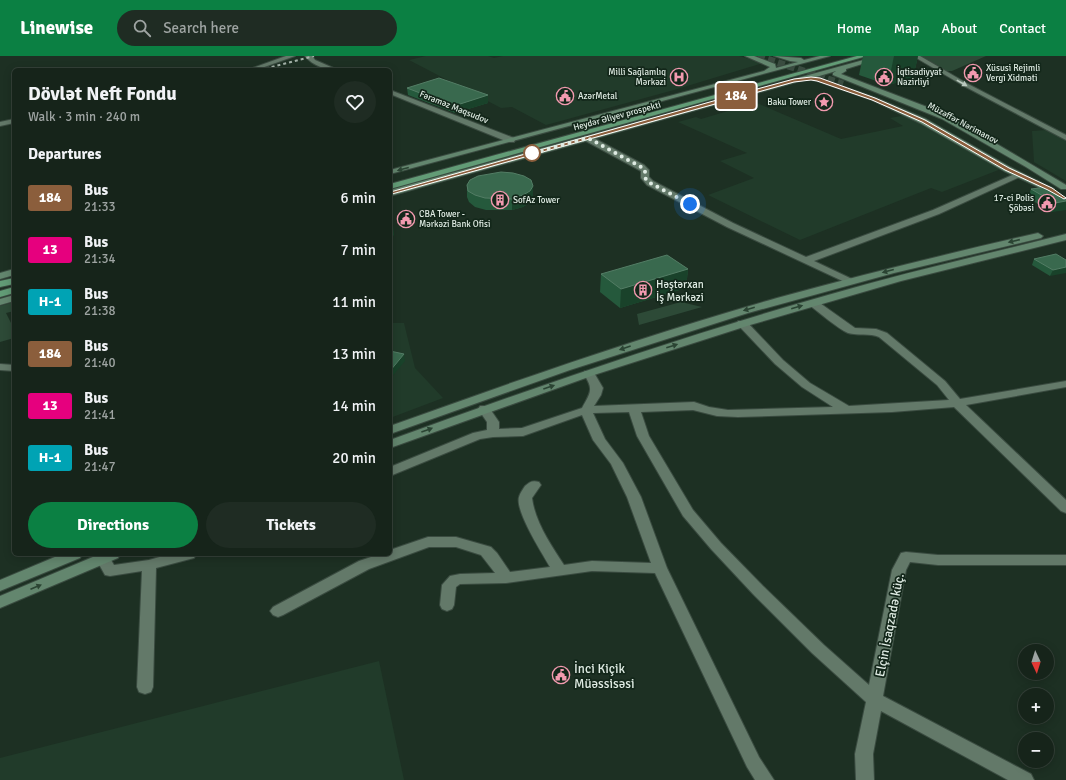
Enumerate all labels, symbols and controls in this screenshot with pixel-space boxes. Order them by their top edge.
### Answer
search box [117,10,397,46]
text: Linewise [20,16,93,40]
icon: search [131,17,153,39]
text: Search here [163,19,239,37]
text: Home [837,20,872,37]
text: Map [894,20,919,37]
text: About [941,20,977,37]
text: Contact [999,20,1046,37]
public building icon: Xüsusi Rejimli Vergi Xidməti [963,63,983,83]
place label: Xüsusi Rejimli Vergi Xidməti [986,63,1040,84]
place label: İqtisadiyyat Nazirliyi [897,66,942,88]
place label: Milli Sağlamlıq Mərkəzi [608,67,666,88]
hospital icon: Milli Sağlamlıq Mərkəzi [669,67,689,87]
public building icon: İqtisadiyyat Nazirliyi [874,67,894,87]
one-way arrow [956,79,968,86]
button: heart [334,81,376,123]
text: Dövlət Neft Fondu [28,82,177,106]
line badge: 184 [713,83,759,109]
public building icon: AzərMetal [555,86,575,106]
text: 184 [725,87,747,104]
street label: Fəraməz Maqsudov [418,89,491,127]
place label: AzərMetal [578,91,618,102]
place icon: Baku Tower [814,92,834,112]
place label: Baku Tower [767,97,812,108]
street label: Heydər Əliyev prospekti [572,99,662,133]
street label: Müzəffər Nərimanov [926,100,1001,147]
text: Walk · 3 min · 240 m [28,109,140,125]
unlabelled marker [523,144,541,162]
text: Departures [28,145,101,163]
one-way arrow [397,166,409,172]
text: Bus [84,181,108,199]
text: 184 [39,189,61,206]
text: 6 min [340,189,376,207]
building icon: SofAz Tower [490,190,510,210]
place label: 17-ci Polis Şöbəsi [994,193,1034,214]
public building icon: 17-ci Polis Şöbəsi [1037,193,1057,213]
your location [680,194,700,214]
place label: SofAz Tower [513,195,560,206]
text: 21:33 [84,199,116,215]
public building icon: CBA Tower - Mərkəzi Bank Ofisi [396,209,416,229]
place label: CBA Tower - Mərkəzi Bank Ofisi [419,209,490,230]
text: Bus [84,233,108,251]
one-way arrow [1008,238,1021,244]
text: 13 [42,241,58,258]
text: 7 min [340,241,376,259]
text: 21:34 [84,251,116,267]
one-way arrow [882,269,894,275]
place label: Həştərxan İş Mərkəzi [656,278,704,304]
building icon: Həştərxan İş Mərkəzi [633,280,653,300]
text: Bus [84,285,108,303]
text: H-1 [39,293,61,310]
text: 11 min [332,293,376,311]
text: 21:38 [84,303,116,319]
one-way arrow [791,304,803,310]
one-way arrow [743,306,755,312]
text: Bus [84,337,108,355]
one-way arrow [667,343,679,349]
text: 184 [39,345,61,362]
text: 13 min [332,345,376,363]
one-way arrow [619,345,631,351]
text: 21:40 [84,355,116,371]
one-way arrow [543,384,555,390]
text: Bus [84,389,108,407]
text: 13 [42,397,58,414]
text: 14 min [332,397,376,415]
text: 21:41 [84,407,116,423]
one-way arrow [421,427,433,433]
text: Bus [84,441,108,459]
text: H-1 [39,449,61,466]
text: 20 min [332,449,376,467]
text: 21:47 [84,459,116,475]
button: Directions [28,502,198,548]
button: Tickets [206,502,376,548]
street label: Elçin İsaqzadə küç. [872,572,908,678]
one-way arrow [30,584,41,590]
north arrow [1018,644,1054,680]
map controls [1018,644,1054,768]
place label: İnci Kiçik Müəssisəsi [574,661,634,692]
public building icon: İnci Kiçik Müəssisəsi [551,665,571,685]
button: + [1018,688,1054,724]
button: − [1018,732,1054,768]

